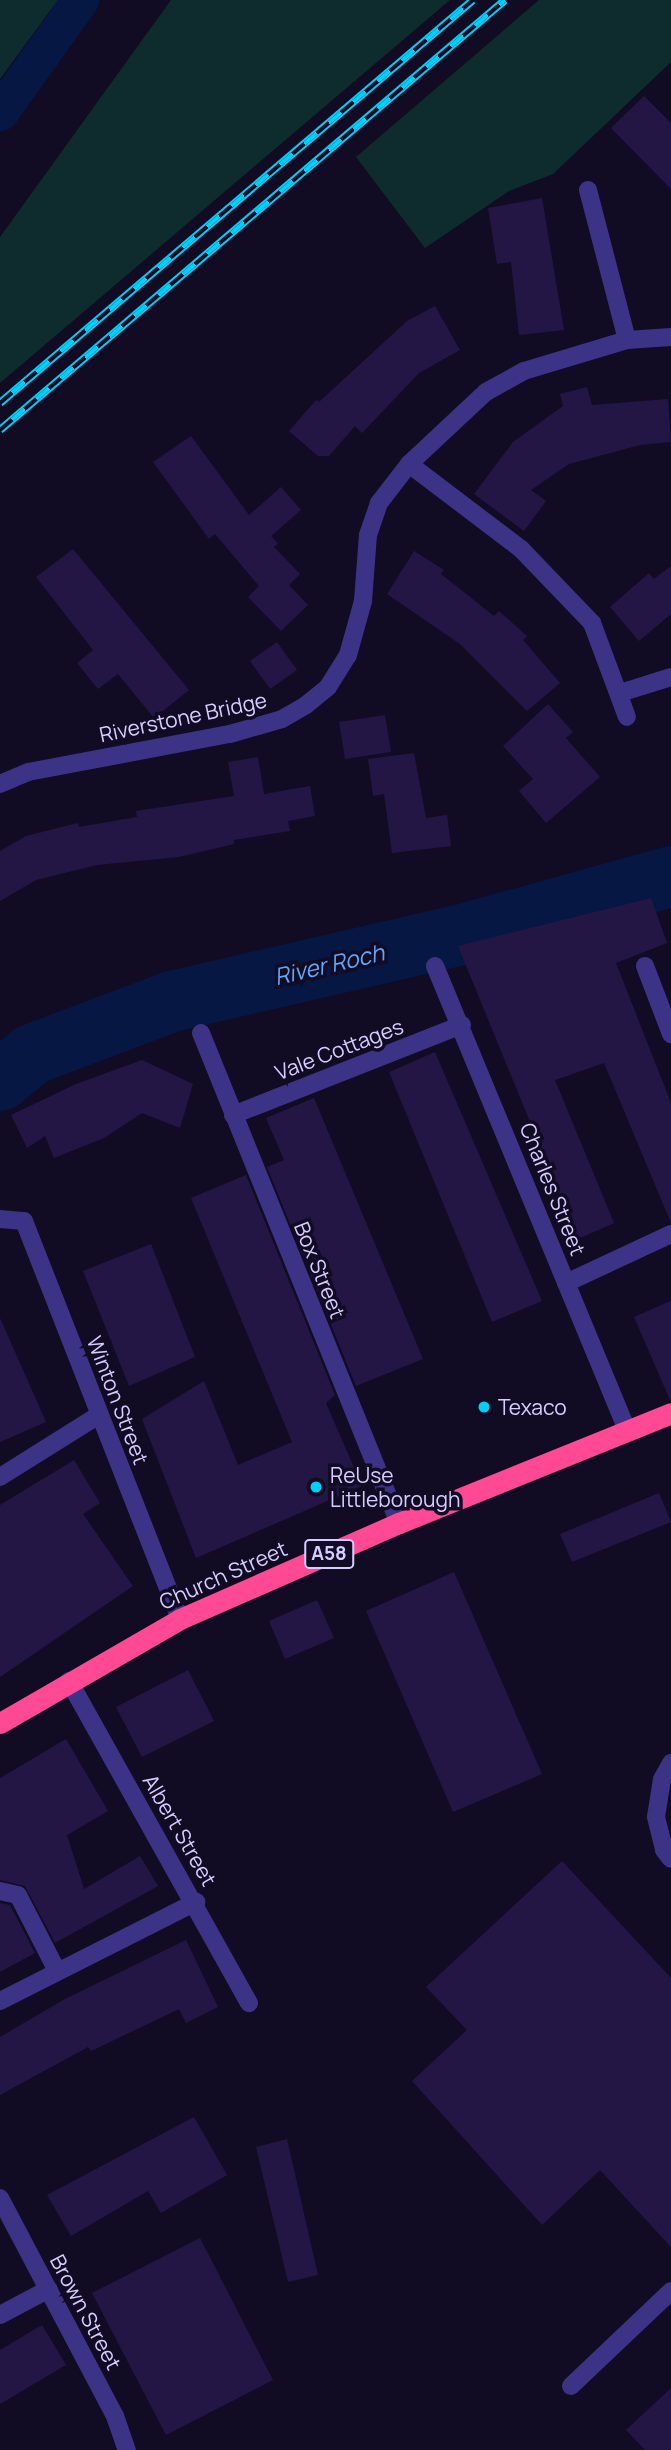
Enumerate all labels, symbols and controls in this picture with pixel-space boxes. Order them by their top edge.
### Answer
street label: Riverstone Bridge [97,687,269,747]
water label: River Roch [271,938,387,990]
street label: Vale Cottages [271,1013,407,1085]
street label: Charles Street [515,1119,591,1259]
street label: Box Street [289,1218,351,1322]
street label: Winton Street [82,1332,154,1468]
place label: Texaco [498,1394,567,1420]
marker: Texaco [476,1399,492,1415]
place label: ReUse Littleborough [330,1462,460,1512]
marker: ReUse Littleborough [308,1479,324,1495]
street label: Church Street [155,1536,291,1614]
road number: A58 [303,1538,355,1570]
street label: Albert Street [138,1770,222,1890]
street label: Brown Street [45,2250,127,2374]

